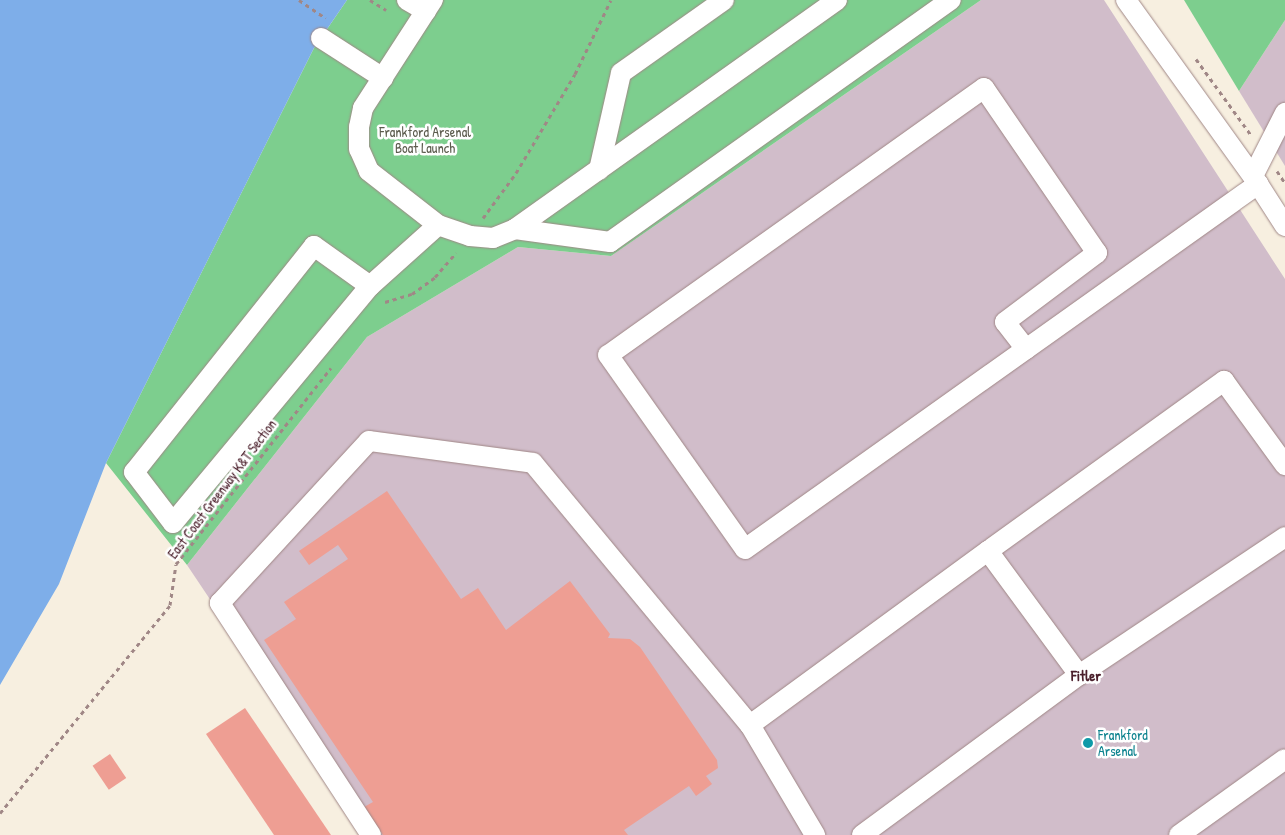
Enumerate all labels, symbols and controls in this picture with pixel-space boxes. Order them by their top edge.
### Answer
park label: Frankford Arsenal Boat Launch [379,124,471,156]
street label: East Coast Greenway K&T Section [164,416,280,562]
district label: Fitler [1071,667,1101,685]
place label: Frankford Arsenal [1098,727,1148,760]
marker: Frankford Arsenal [1082,737,1094,749]

